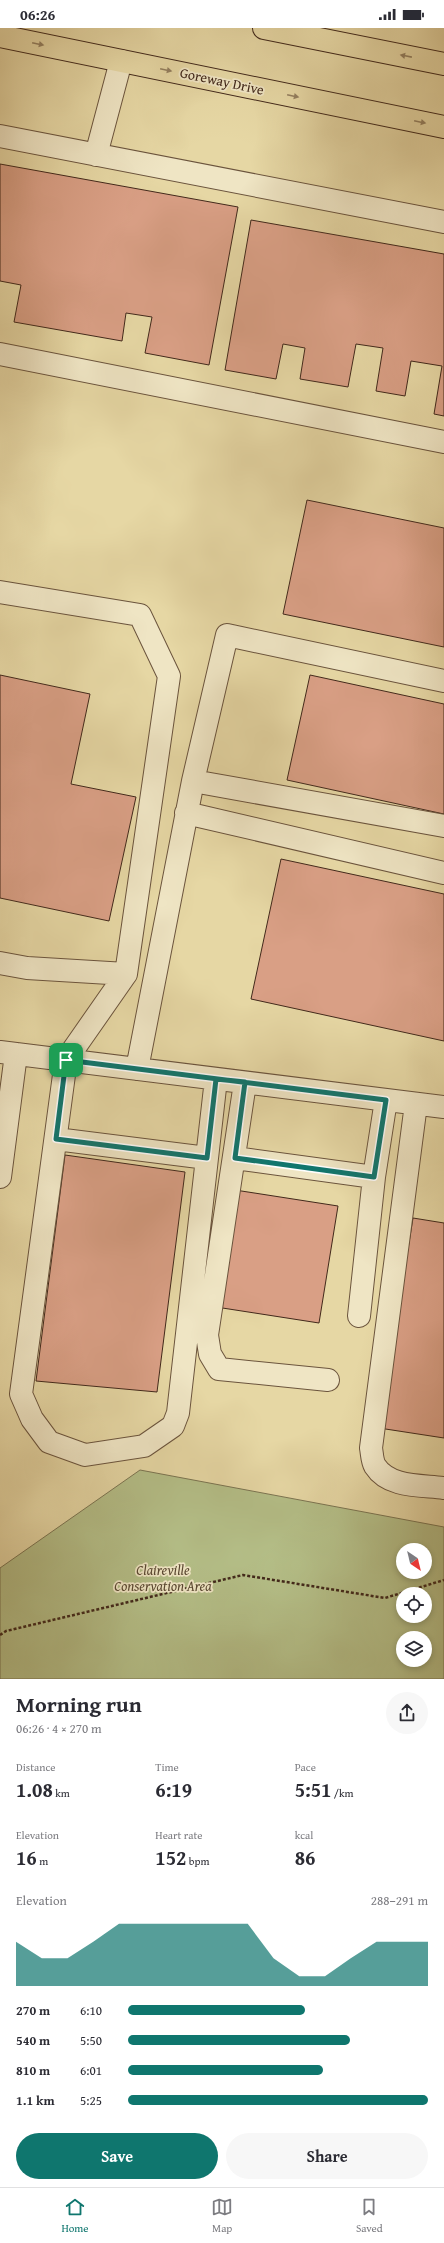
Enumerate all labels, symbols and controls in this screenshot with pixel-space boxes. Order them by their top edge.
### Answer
text: 06:26 [20,4,55,25]
one-way arrow [32,41,44,47]
one-way arrow [400,53,412,59]
street label: Goreway Drive [178,62,266,100]
one-way arrow [159,67,172,73]
one-way arrow [287,93,299,99]
one-way arrow [414,120,426,126]
pin [49,1043,83,1077]
icon: arrive [55,1049,77,1071]
north arrow [396,1543,432,1579]
map controls [396,1543,432,1667]
park label: Claireville Conservation Area [114,1560,212,1596]
button: locate [396,1587,432,1623]
button: layers [396,1631,432,1667]
text: Morning run [16,1688,142,1720]
button: share [386,1692,428,1734]
text: 06:26 · 4 × 270 m [16,1719,102,1738]
text: Distance [16,1759,55,1775]
text: Time [155,1759,179,1775]
text: Pace [295,1759,316,1775]
text: 1.08 [16,1775,53,1804]
text: 6:19 [155,1775,192,1804]
text: 5:51 [295,1775,331,1804]
text: km [53,1785,70,1801]
text: /km [331,1785,354,1801]
text: Elevation [16,1827,59,1843]
text: Heart rate [155,1827,203,1843]
text: kcal [295,1827,313,1843]
text: 16 [16,1843,37,1872]
text: 152 [155,1843,186,1872]
text: 86 [295,1843,315,1872]
text: m [37,1853,48,1869]
text: bpm [186,1853,209,1869]
text: Elevation [16,1891,67,1910]
text: 288–291 m [371,1891,428,1910]
text: 270 m [16,2001,50,2020]
text: 6:10 [80,2001,102,2020]
text: 540 m [16,2031,50,2050]
text: 5:50 [80,2031,102,2050]
text: 810 m [16,2061,50,2080]
text: 6:01 [80,2061,102,2080]
text: 1.1 km [16,2091,55,2110]
text: 5:25 [80,2091,102,2110]
button: Save [16,2133,218,2179]
button: Share [226,2133,428,2179]
tab: Home [61,2196,88,2236]
tab: Map [211,2196,233,2236]
tab: Saved [356,2196,383,2236]

